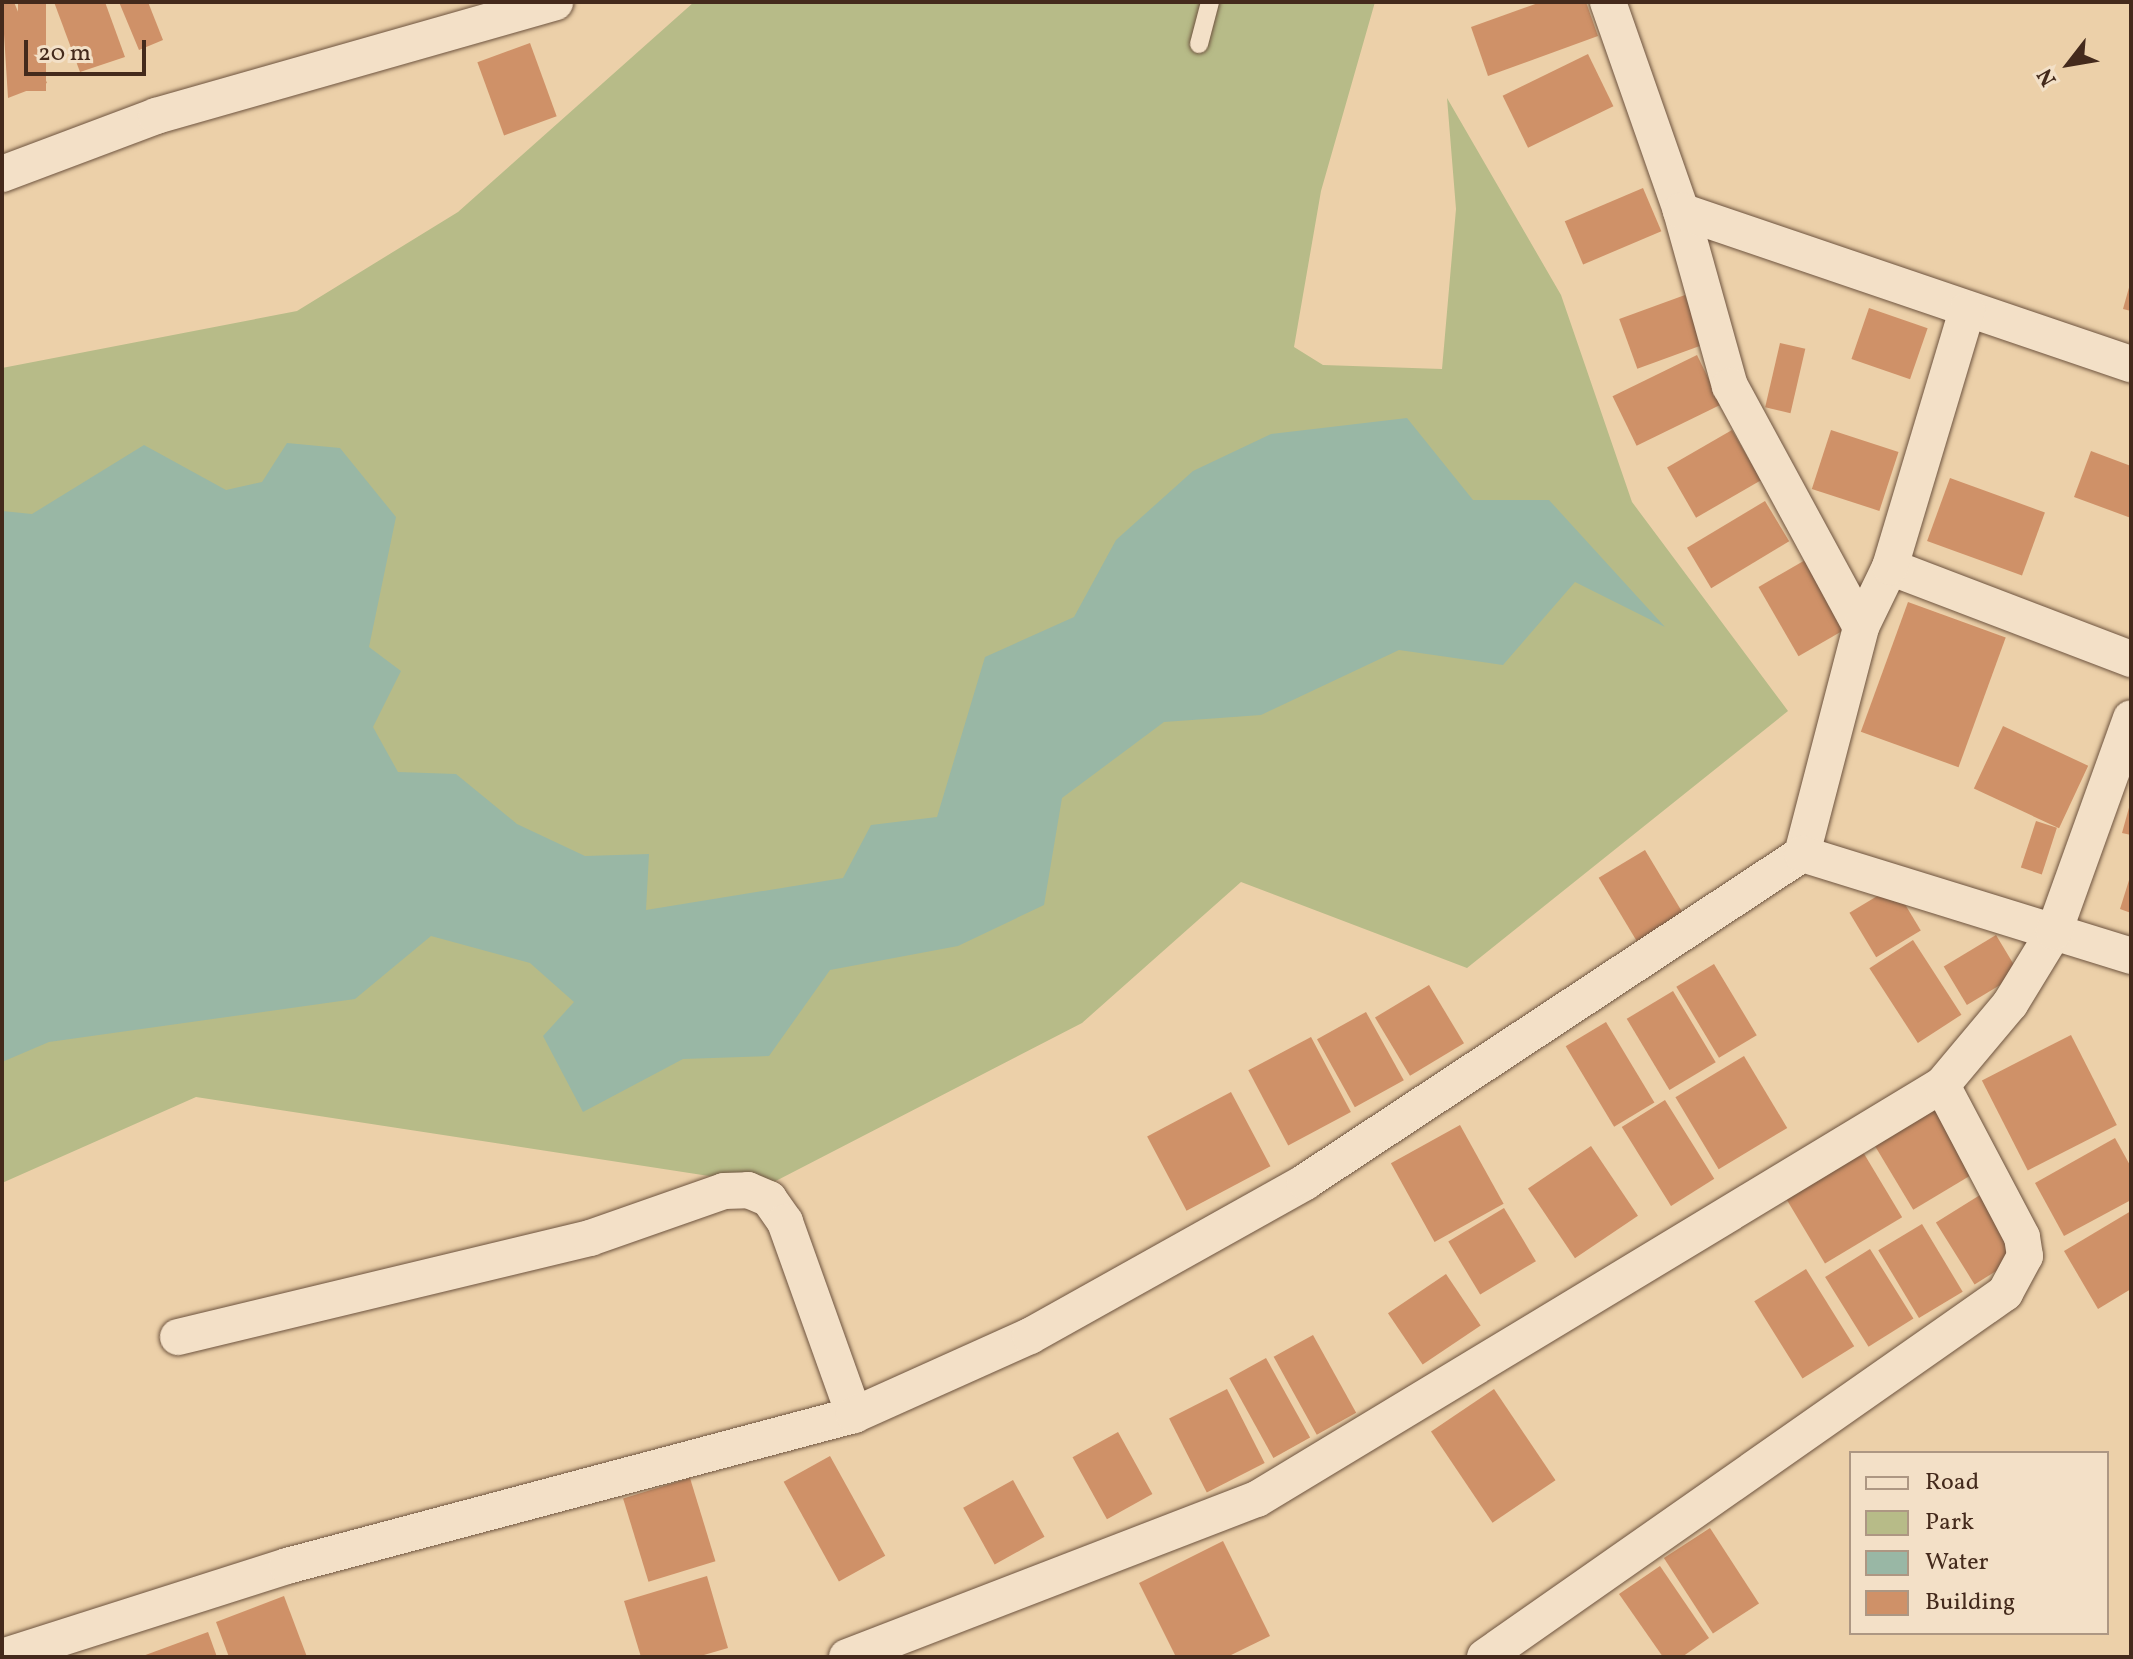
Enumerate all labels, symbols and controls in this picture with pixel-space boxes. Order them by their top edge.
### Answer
scale bar [28,24,150,74]
north arrow [2029,24,2109,104]
text: 20 m [38,37,91,71]
text: N [2031,62,2065,91]
legend [1849,1451,2109,1635]
text: Road [1925,1466,1979,1500]
text: Park [1925,1506,1974,1540]
text: Water [1925,1546,1989,1580]
text: Building [1925,1586,2015,1620]

